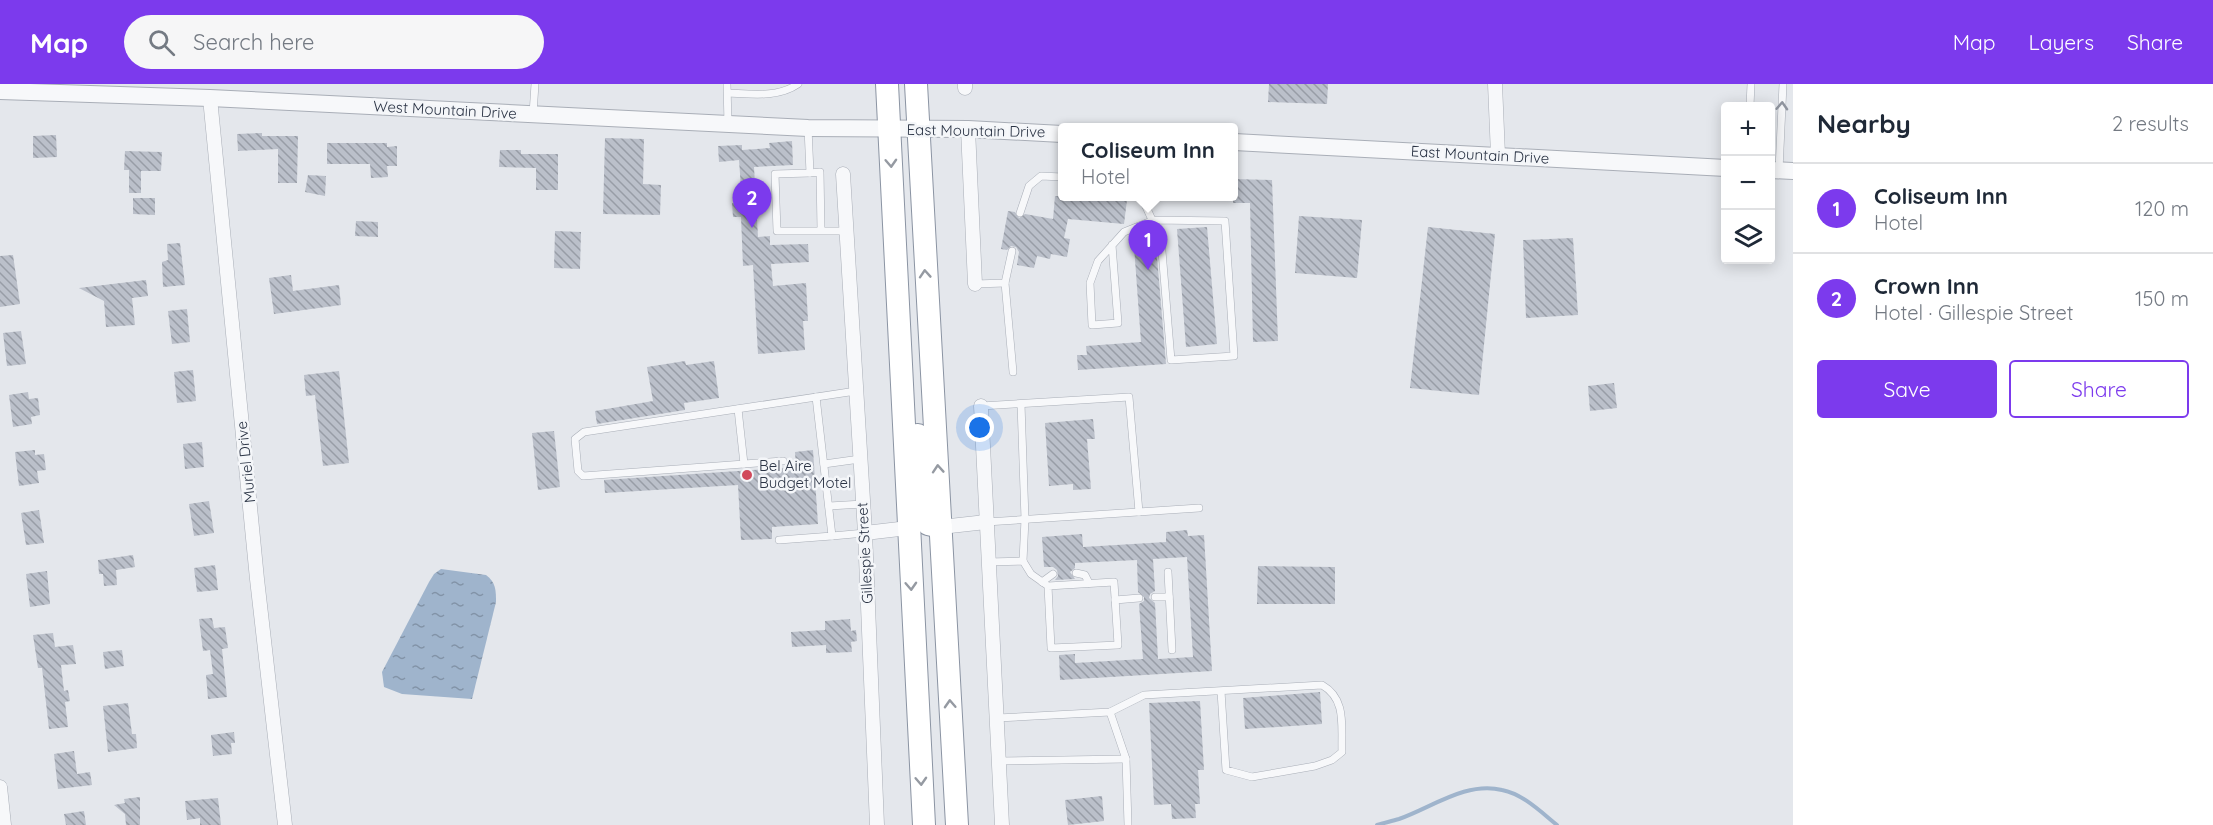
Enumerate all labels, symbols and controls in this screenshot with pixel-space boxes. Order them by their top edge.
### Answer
search box [124,15,544,69]
text: Map [30,25,88,60]
icon: search [145,26,178,59]
text: Search here [193,28,315,56]
text: Map [1953,29,1996,55]
text: Layers [2029,29,2094,55]
text: Share [2127,29,2183,55]
street label: West Mountain Drive [373,96,517,123]
map controls [1721,102,1775,264]
button: + [1721,102,1775,156]
one-way arrow [1775,102,1788,111]
text: Nearby [1817,107,1911,140]
text: 2 results [2112,111,2189,136]
street label: East Mountain Drive [906,120,1046,141]
popup [1058,123,1238,201]
text: Coliseum Inn [1081,136,1215,164]
street label: East Mountain Drive [1410,141,1550,168]
button: − [1721,156,1775,210]
one-way arrow [884,159,897,168]
text: Hotel [1081,164,1130,189]
pin: 2 [732,178,771,228]
text: Coliseum Inn [1874,182,2008,210]
text: 1 [1833,196,1840,221]
text: 120 m [2135,196,2189,221]
button: layers [1721,210,1775,264]
text: Hotel [1874,210,1923,235]
pin: 1 [1128,220,1168,270]
one-way arrow [919,270,932,279]
text: Crown Inn [1874,272,1979,300]
text: 2 [1831,286,1842,311]
text: 150 m [2135,286,2189,311]
text: Hotel · Gillespie Street [1874,300,2074,325]
button: Save [1817,360,1997,418]
button: Share [2009,360,2189,418]
your location [965,413,994,442]
street label: Muriel Drive [232,420,259,504]
place label: Bel Aire Budget Motel [759,456,852,492]
one-way arrow [931,465,944,474]
marker: Bel Aire Budget Motel [740,468,754,482]
street label: Gillespie Street [852,502,877,604]
one-way arrow [905,581,918,590]
one-way arrow [944,699,957,708]
one-way arrow [915,776,928,785]

